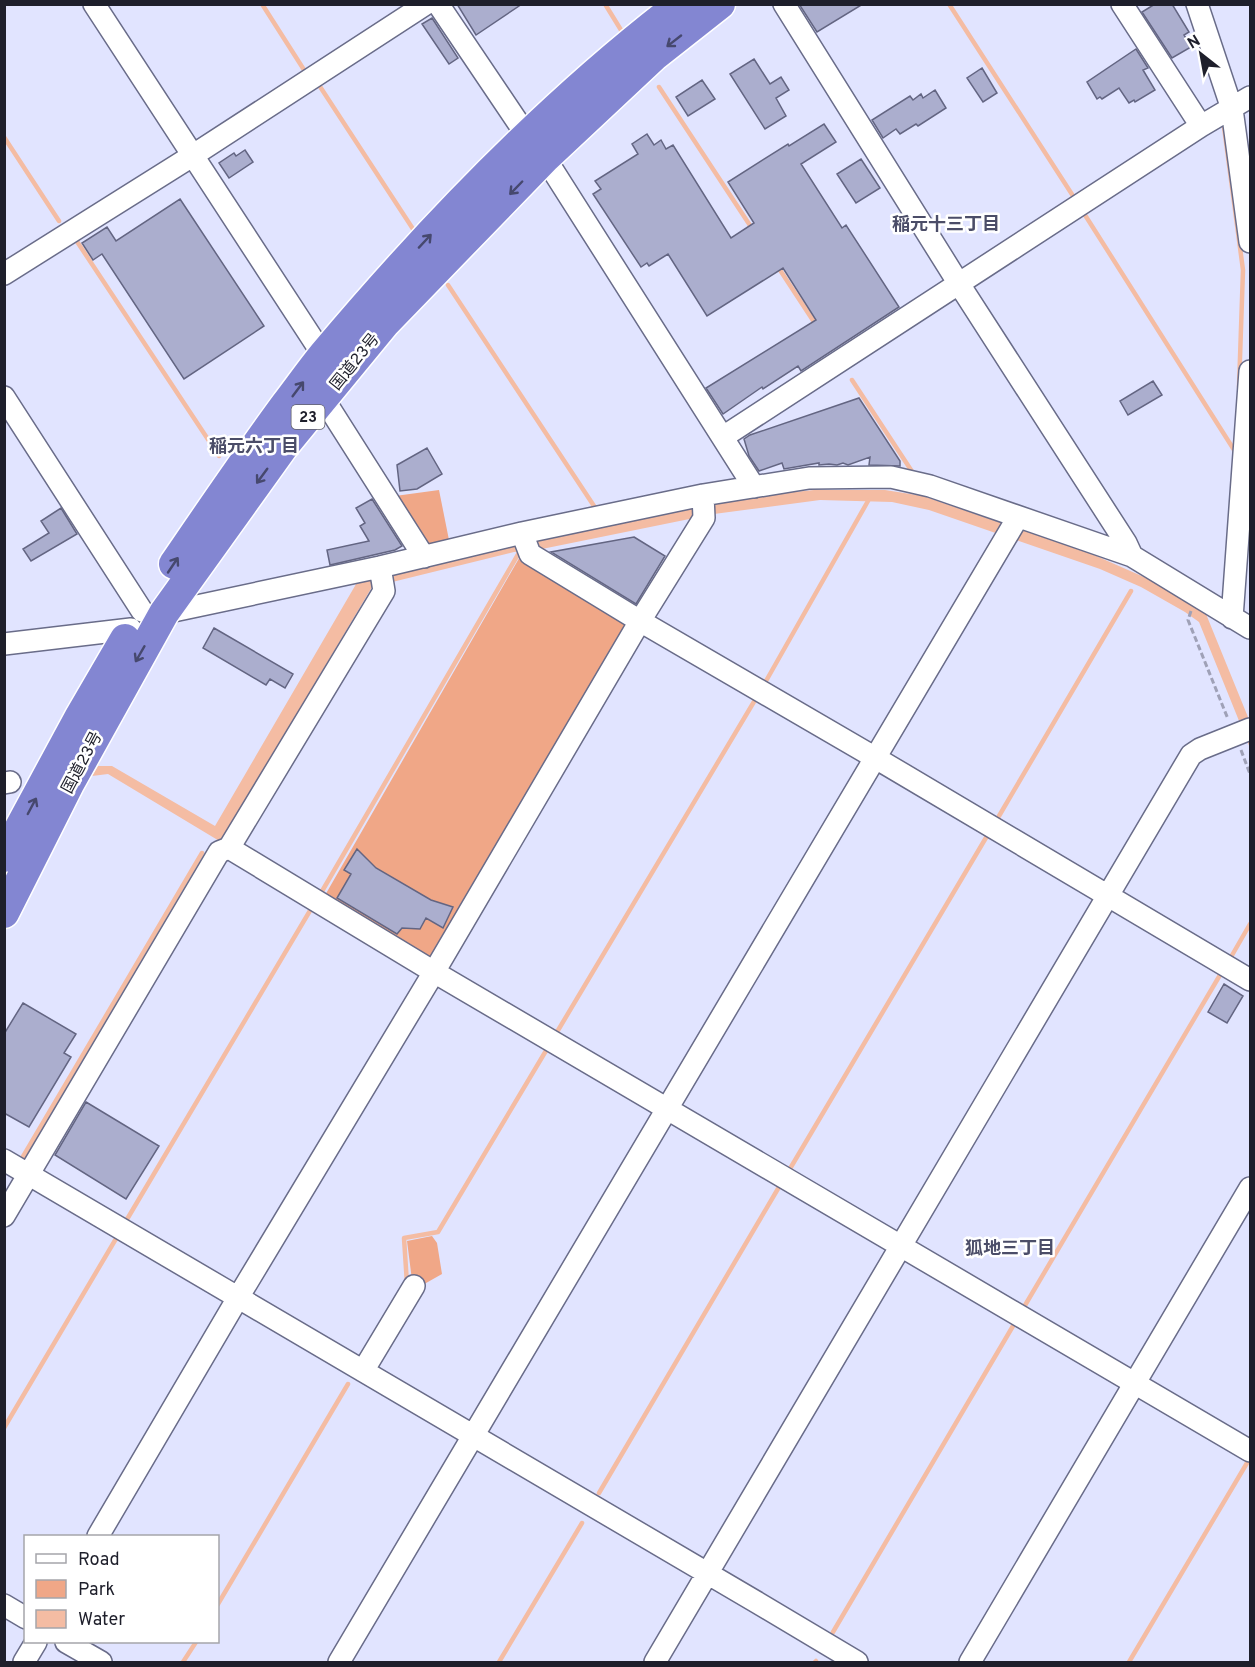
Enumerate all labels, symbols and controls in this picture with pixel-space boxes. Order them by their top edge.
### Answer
north arrow [1171,24,1231,84]
text: N [1184,31,1204,54]
one-way arrow [666,34,682,47]
one-way arrow [509,180,523,195]
district label: 稲元十三丁目 [892,214,1000,237]
one-way arrow [418,234,432,249]
street label: 国道23号 [327,330,385,395]
one-way arrow [292,381,304,397]
road number: 23 [292,405,324,429]
district label: 稲元六丁目 [209,436,299,459]
one-way arrow [256,467,268,483]
one-way arrow [167,558,179,574]
one-way arrow [134,645,146,662]
street label: 国道23号 [58,728,107,797]
one-way arrow [26,798,38,815]
district label: 狐地三丁目 [965,1238,1055,1261]
legend [24,1535,219,1643]
text: Road [78,1549,120,1572]
text: Park [78,1579,115,1602]
text: Water [78,1609,125,1632]

